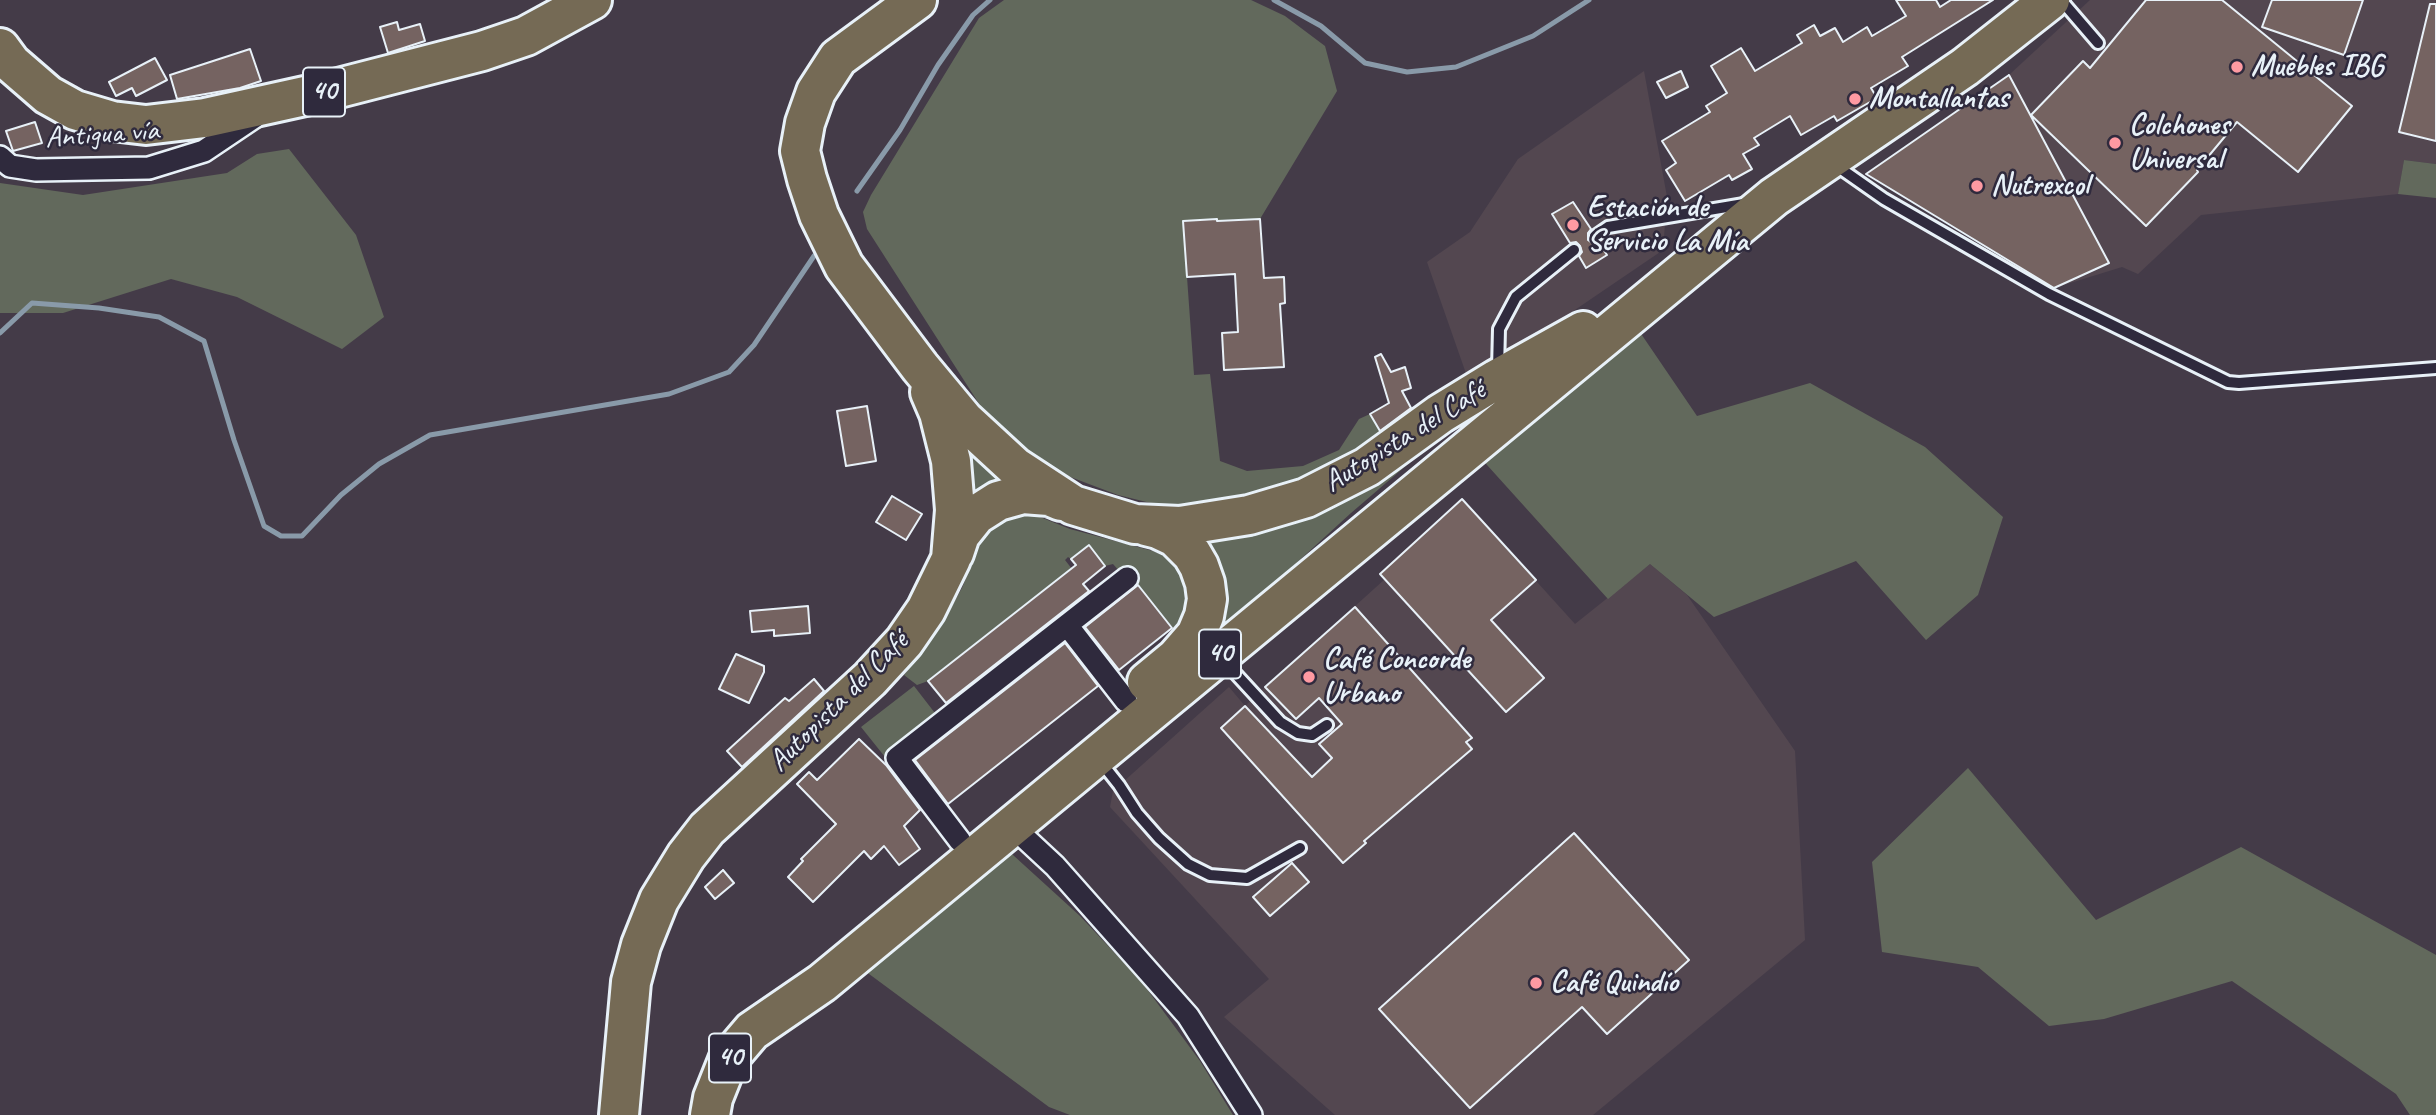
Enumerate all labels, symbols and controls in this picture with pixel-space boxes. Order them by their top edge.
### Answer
place label: Muebles IBG [2251,49,2383,85]
marker: Muebles IBG [2229,59,2245,75]
road number: 40 [303,68,345,116]
place label: Montallantas [1869,81,2009,117]
marker: Montallantas [1847,91,1863,107]
place label: Colchones Universal [2129,108,2229,178]
street label: Antigua vía [44,113,160,157]
marker: Colchones Universal [2107,135,2123,151]
place label: Nutrexcol [1991,168,2089,204]
marker: Nutrexcol [1969,178,1985,194]
place label: Estación de Servicio La Mía [1587,190,1748,260]
marker: Estación de Servicio La Mía [1565,217,1581,233]
street label: Autopista del Café [1318,373,1492,501]
street label: Autopista del Café [761,624,917,780]
road number: 40 [1199,630,1241,678]
place label: Café Concorde Urbano [1323,642,1470,712]
marker: Café Concorde Urbano [1301,669,1317,685]
place label: Café Quindío [1550,965,1678,1001]
marker: Café Quindío [1528,975,1544,991]
road number: 40 [709,1034,751,1082]

